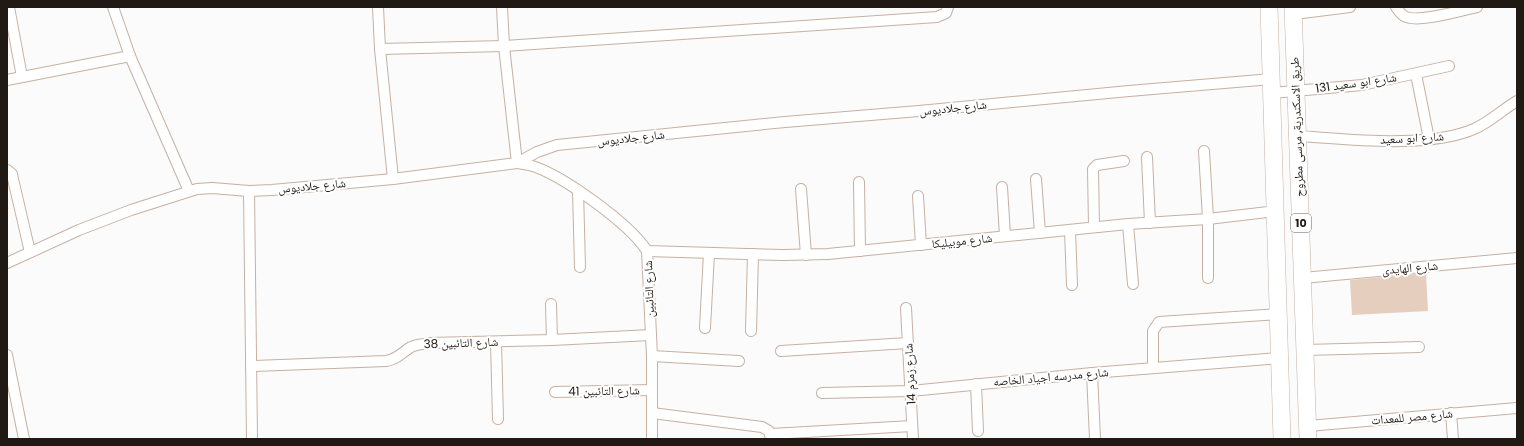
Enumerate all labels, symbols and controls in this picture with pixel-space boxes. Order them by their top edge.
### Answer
street label: طريق الاسكندرية, مرسى مطروح [1286,57,1307,197]
street label: شارع ابو سعيد 131 [1314,68,1398,97]
street label: شارع جلاديوس [918,95,988,120]
street label: شارع جلاديوس [596,125,666,150]
street label: شارع ابو سعيد [1380,127,1444,148]
street label: شارع جلاديوس [277,174,347,197]
road number: 10 [1291,214,1311,232]
street label: شارع موبيليكا [931,229,993,252]
street label: شارع الهايدى [1381,257,1439,278]
street label: شارع التائبين [639,260,658,318]
street label: شارع التائبين 38 [423,333,499,352]
street label: شارع زمزم 14 [899,343,920,405]
street label: شارع مدرسه اجياد الخاصه [993,363,1109,390]
street label: شارع التائبين 41 [568,381,640,400]
street label: شارع مصر للمعدات [1370,404,1454,429]

